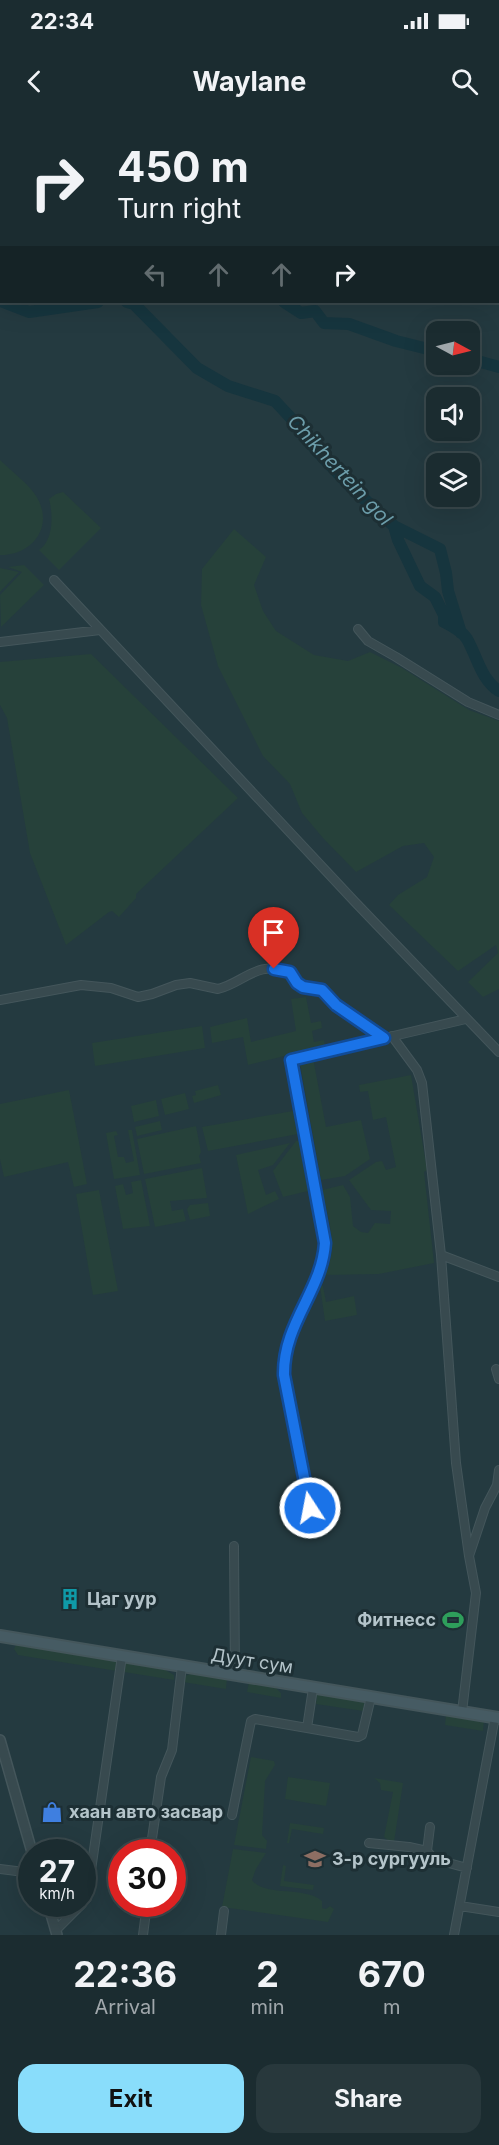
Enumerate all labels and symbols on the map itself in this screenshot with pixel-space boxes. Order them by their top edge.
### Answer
north arrow [426,321,480,375]
water label: Chikhertein gol [283,410,398,530]
pin [248,907,299,969]
position arrow [278,1476,342,1540]
building icon: Цаг уур [58,1587,82,1611]
place label: Цаг уур [87,1588,157,1609]
sports icon: Фитнесс [441,1608,465,1632]
place label: Фитнесс [357,1609,436,1630]
street label: Дуут сум [210,1644,295,1677]
shop icon: хаан авто засвар [40,1800,64,1824]
place label: хаан авто засвар [69,1801,223,1822]
speed limit sign: 30 [108,1839,186,1917]
school or university icon: 3-р сургууль [303,1847,327,1871]
place label: 3-р сургууль [332,1848,451,1869]

